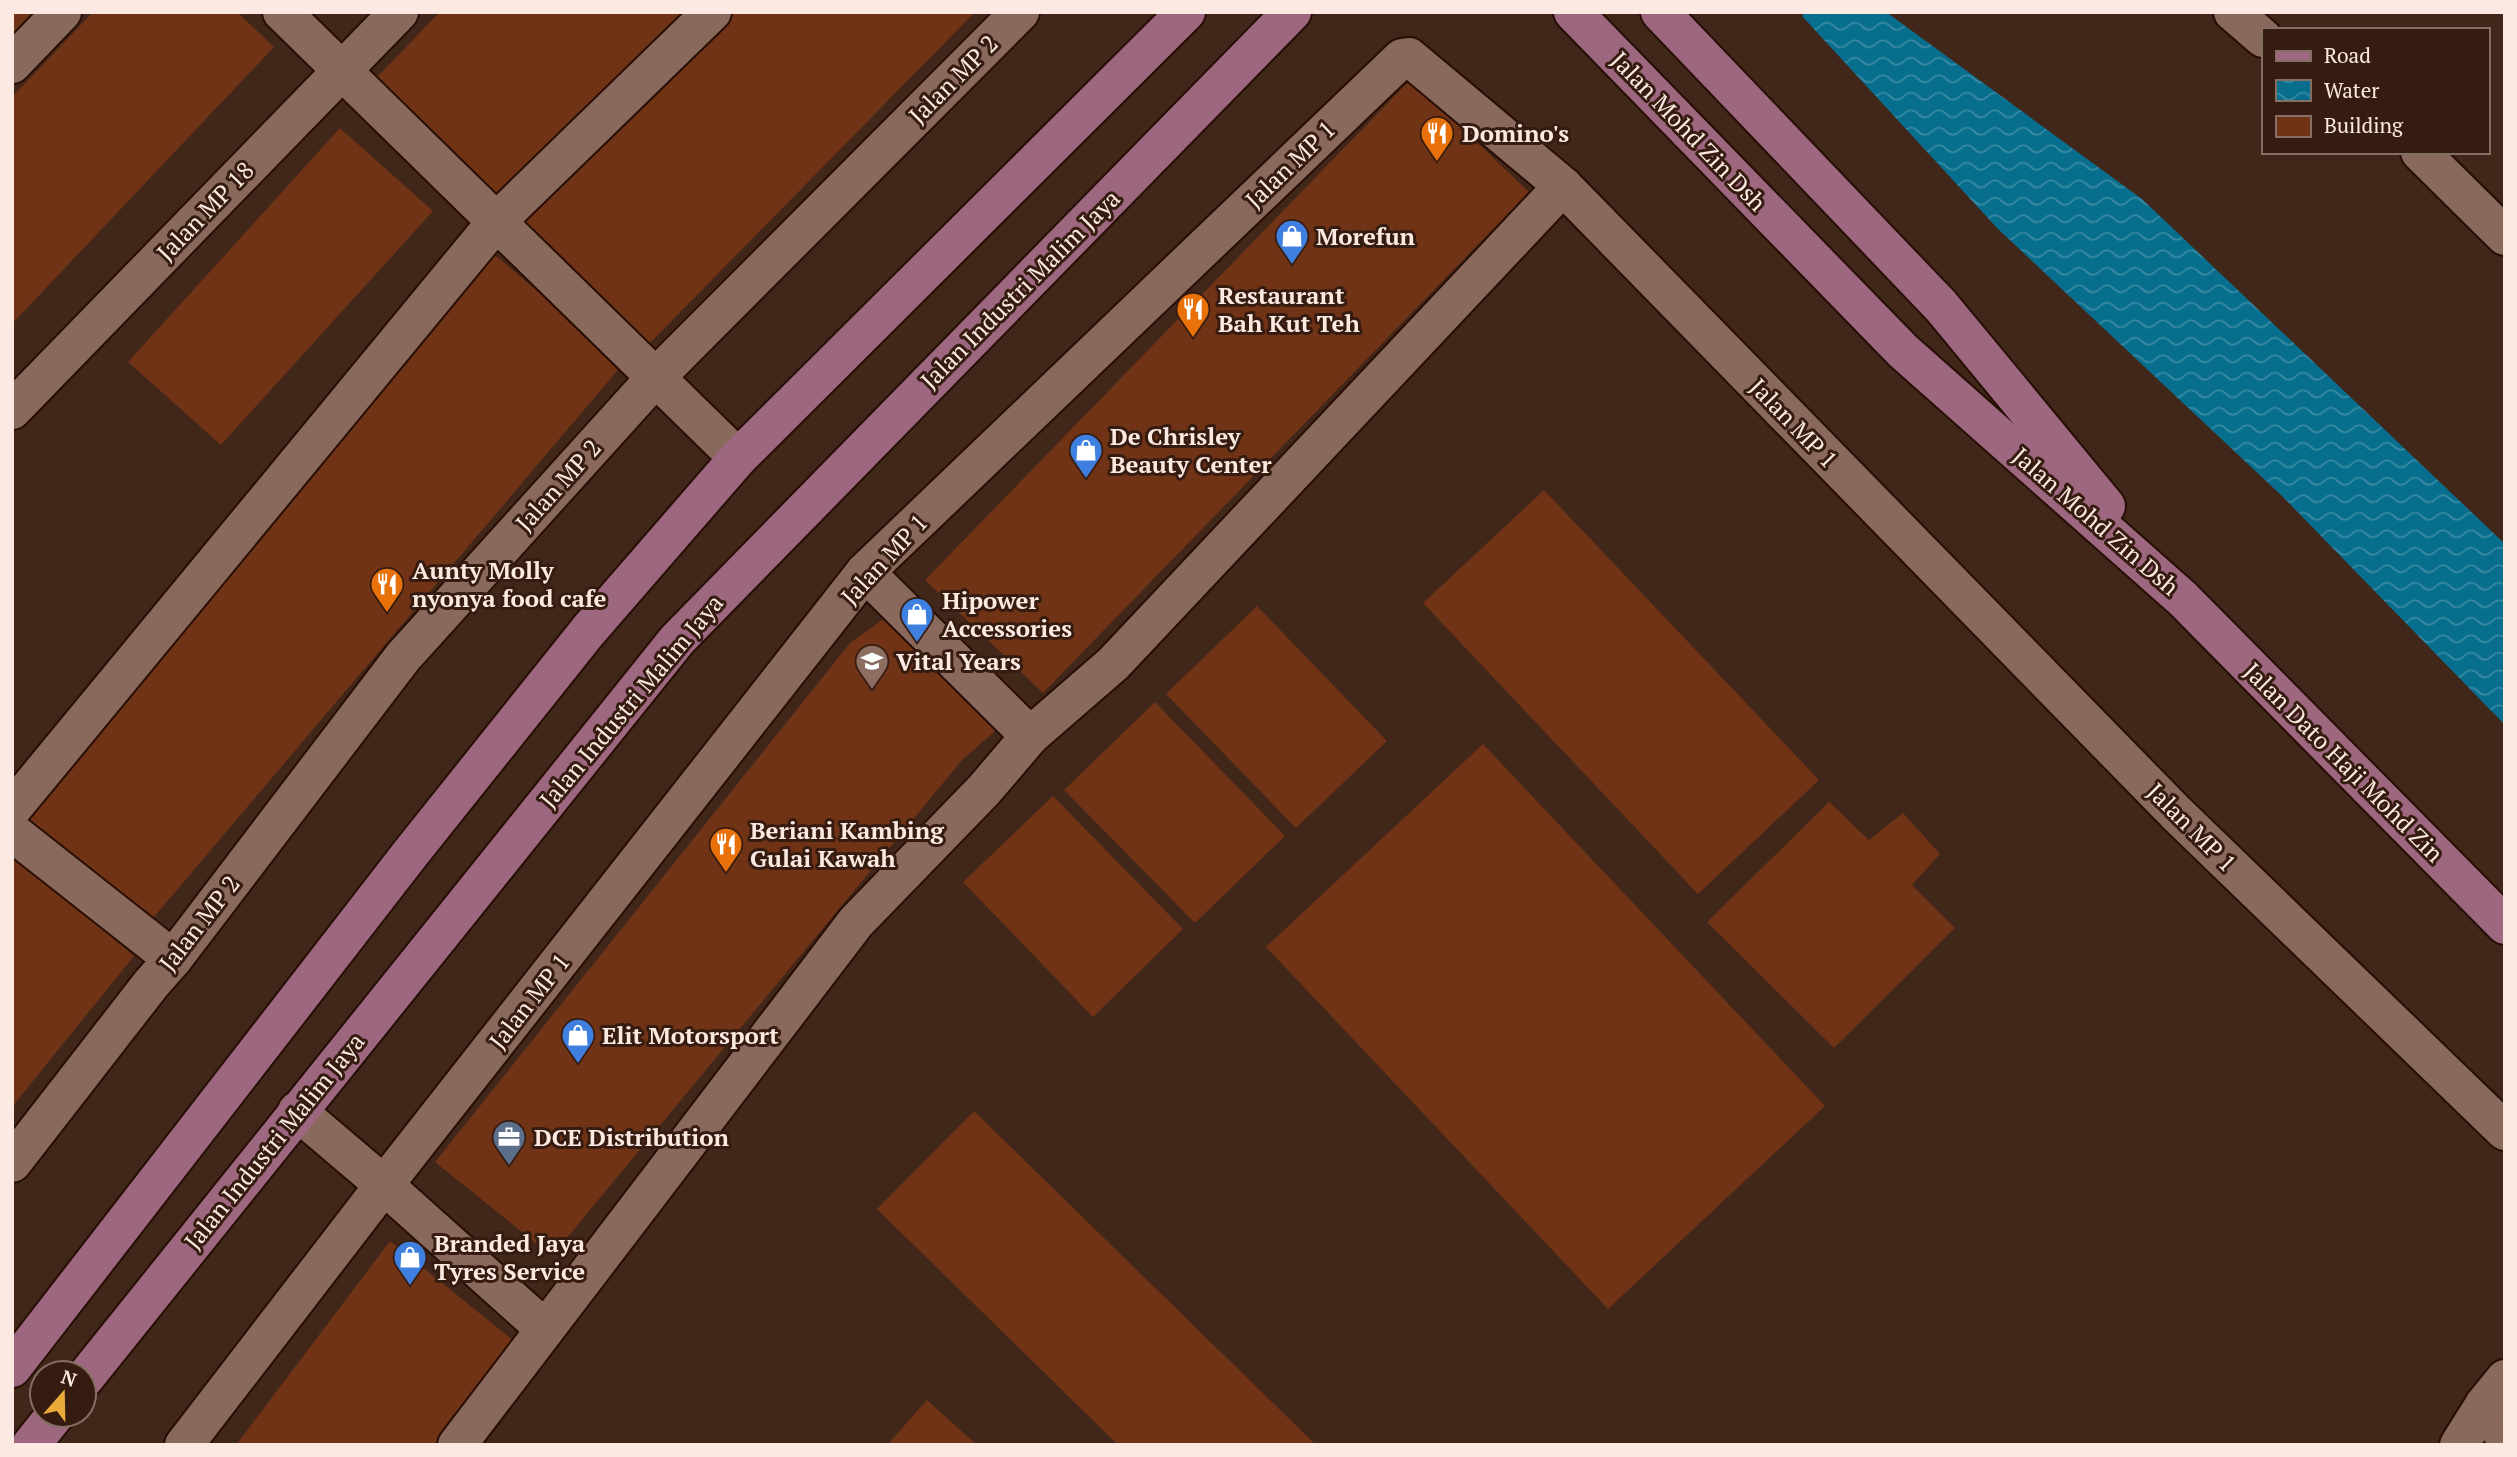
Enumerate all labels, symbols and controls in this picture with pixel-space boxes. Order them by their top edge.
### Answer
street label: Jalan MP 2 [902,28,1004,130]
legend [2262,28,2489,154]
text: Road [2324,41,2371,69]
street label: Jalan Mohd Zin Dsh [1604,44,1774,218]
text: Water [2324,76,2379,104]
text: Building [2324,111,2404,139]
street label: Jalan MP 1 [1238,113,1342,215]
restaurant icon: Domino's [1418,114,1456,163]
place label: Domino's [1462,117,1569,149]
street label: Jalan MP 18 [150,154,260,268]
street label: Jalan Industri Malim Jaya [913,182,1127,396]
shop icon: Morefun [1273,217,1311,266]
place label: Morefun [1316,220,1416,252]
place label: Restaurant Bah Kut Teh [1218,279,1360,339]
restaurant icon: Restaurant Bah Kut Teh [1174,290,1212,339]
street label: Jalan MP 1 [1743,371,1845,475]
place label: De Chrisley Beauty Center [1110,420,1272,480]
shop icon: De Chrisley Beauty Center [1067,431,1105,480]
street label: Jalan MP 2 [508,432,608,538]
street label: Jalan Mohd Zin Dsh [2006,440,2186,602]
street label: Jalan MP 1 [834,507,934,611]
place label: Aunty Molly nyonya food cafe [412,554,606,614]
restaurant icon: Aunty Molly nyonya food cafe [368,565,406,614]
place label: Hipower Accessories [942,584,1072,644]
street label: Jalan Industri Malim Jaya [532,587,730,815]
shop icon: Hipower Accessories [898,595,936,644]
school or university icon: Vital Years [853,642,891,691]
place label: Vital Years [896,645,1021,677]
street label: Jalan Dato Haji Mohd Zin [2237,655,2451,869]
street label: Jalan MP 1 [2141,776,2243,878]
place label: Beriani Kambing Gulai Kawah [750,814,944,874]
restaurant icon: Beriani Kambing Gulai Kawah [707,825,745,874]
street label: Jalan MP 2 [151,868,247,978]
street label: Jalan MP 1 [481,946,577,1056]
shop icon: Elit Motorsport [559,1016,597,1065]
place label: Elit Motorsport [602,1019,779,1051]
street label: Jalan Industri Malim Jaya [177,1026,371,1256]
office icon: DCE Distribution [490,1118,528,1167]
place label: DCE Distribution [534,1121,729,1153]
place label: Branded Jaya Tyres Service [434,1227,586,1287]
shop icon: Branded Jaya Tyres Service [391,1238,429,1287]
north arrow [28,1359,98,1429]
text: N [58,1363,81,1392]

